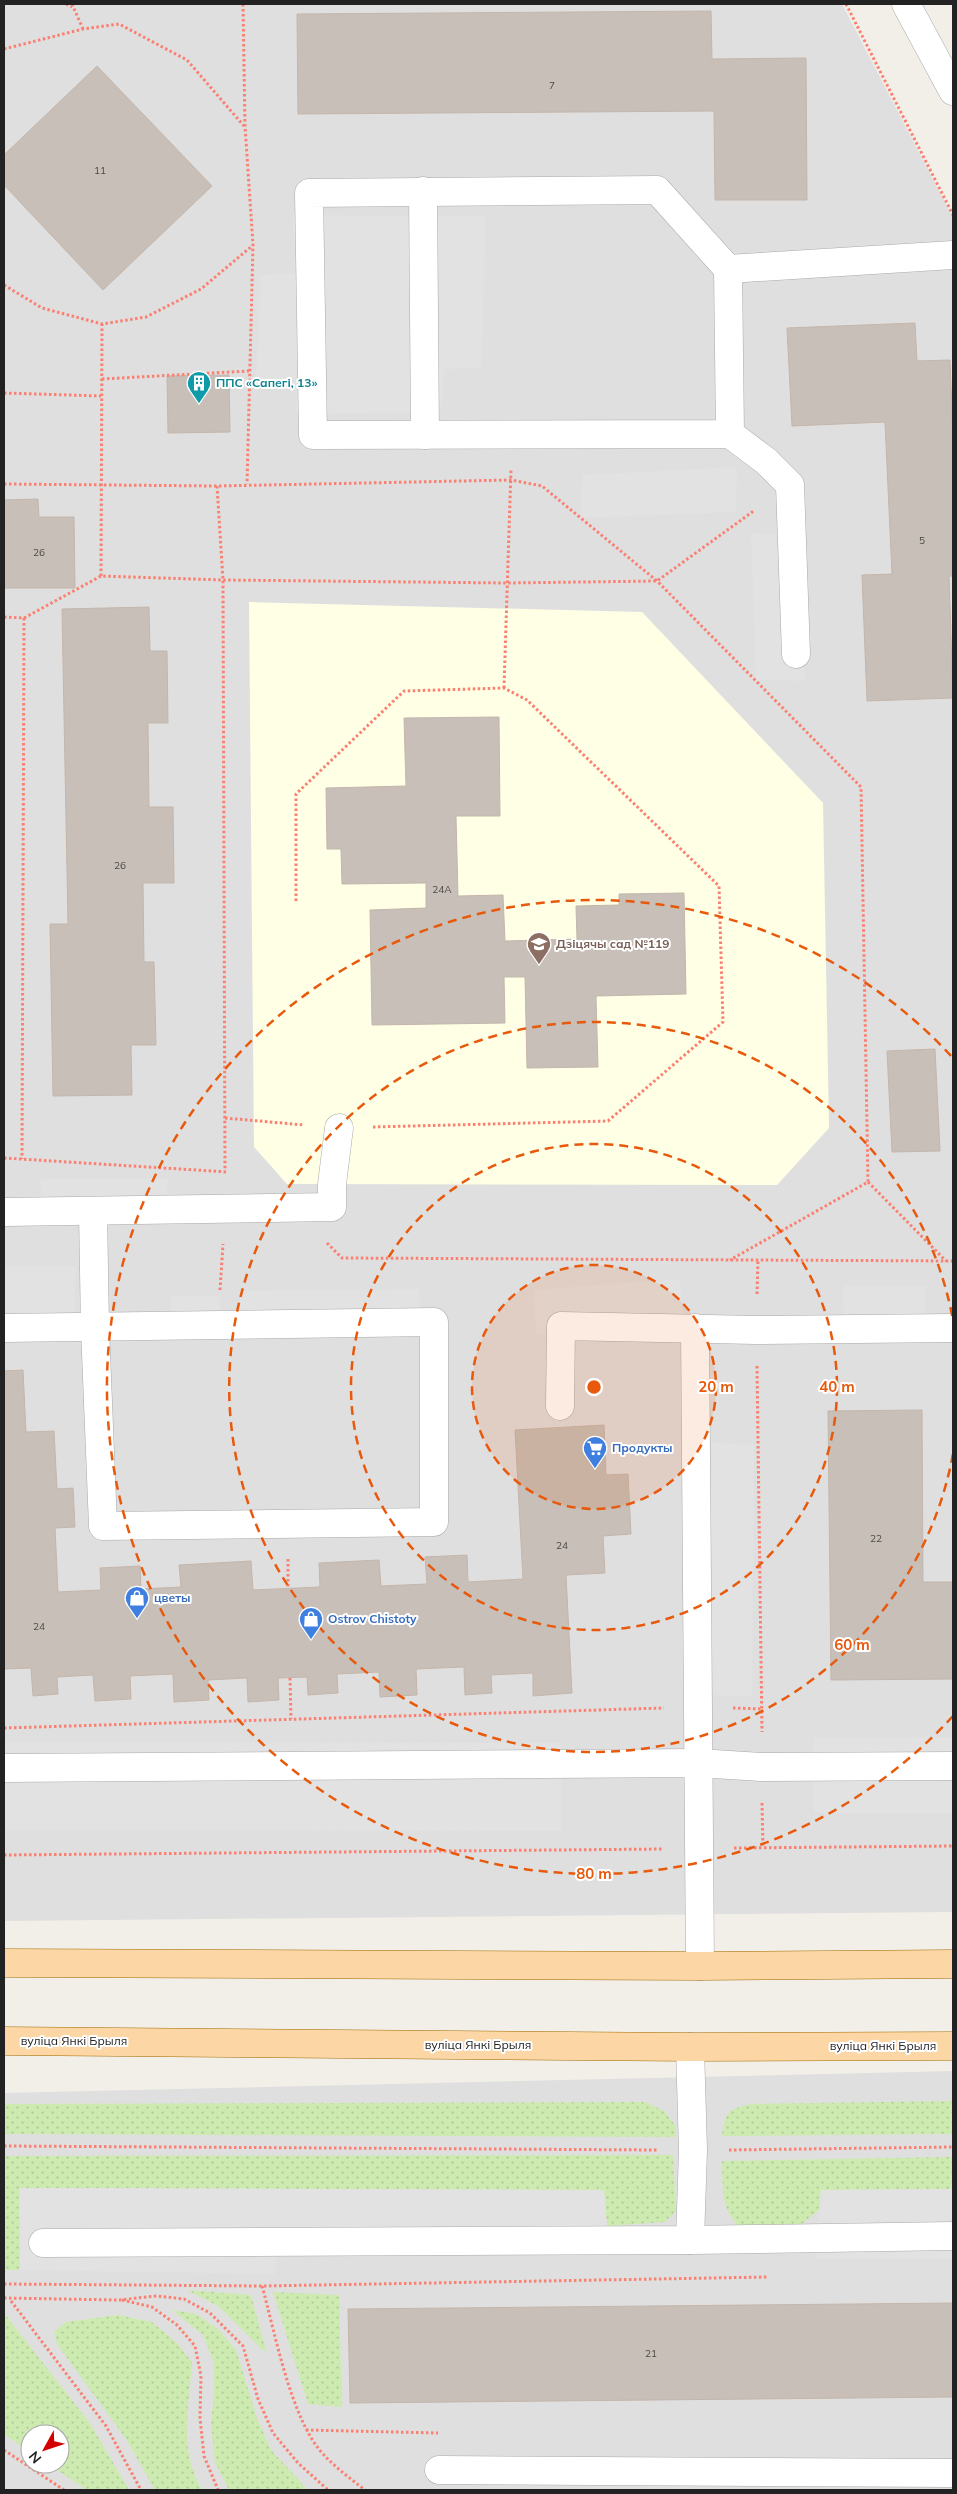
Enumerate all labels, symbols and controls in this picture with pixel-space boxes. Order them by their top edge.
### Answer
house number: 7 [549,79,555,92]
house number: 11 [94,164,106,177]
building icon: ППС «Сапегі, 13» [186,370,212,404]
place label: ППС «Сапегі, 13» [216,375,317,390]
house number: 5 [919,534,925,547]
house number: 26 [33,546,45,559]
house number: 26 [114,859,126,872]
house number: 24А [432,883,452,896]
school or university icon: Дзіцячы сад №119 [526,931,552,965]
place label: Дзіцячы сад №119 [556,936,669,951]
text: 20 m [698,1377,734,1396]
text: 40 m [819,1377,855,1396]
centre of rings [585,1378,603,1396]
supermarket icon: Продукты [582,1435,608,1469]
place label: Продукты [612,1440,673,1455]
house number: 22 [870,1532,882,1545]
house number: 24 [556,1539,568,1552]
shop icon: цветы [124,1585,150,1619]
place label: цветы [154,1590,191,1605]
shop icon: Ostrov Chistoty [298,1606,324,1640]
place label: Ostrov Chistoty [328,1611,417,1626]
house number: 24 [33,1620,45,1633]
text: 60 m [834,1635,870,1654]
text: 80 m [576,1864,612,1883]
street label: вуліца Янкі Брыля [21,2033,127,2048]
street label: вуліца Янкі Брыля [425,2037,531,2052]
street label: вуліца Янкі Брыля [830,2038,936,2053]
house number: 21 [645,2347,657,2360]
north arrow [20,2424,70,2474]
text: N [25,2448,45,2467]

